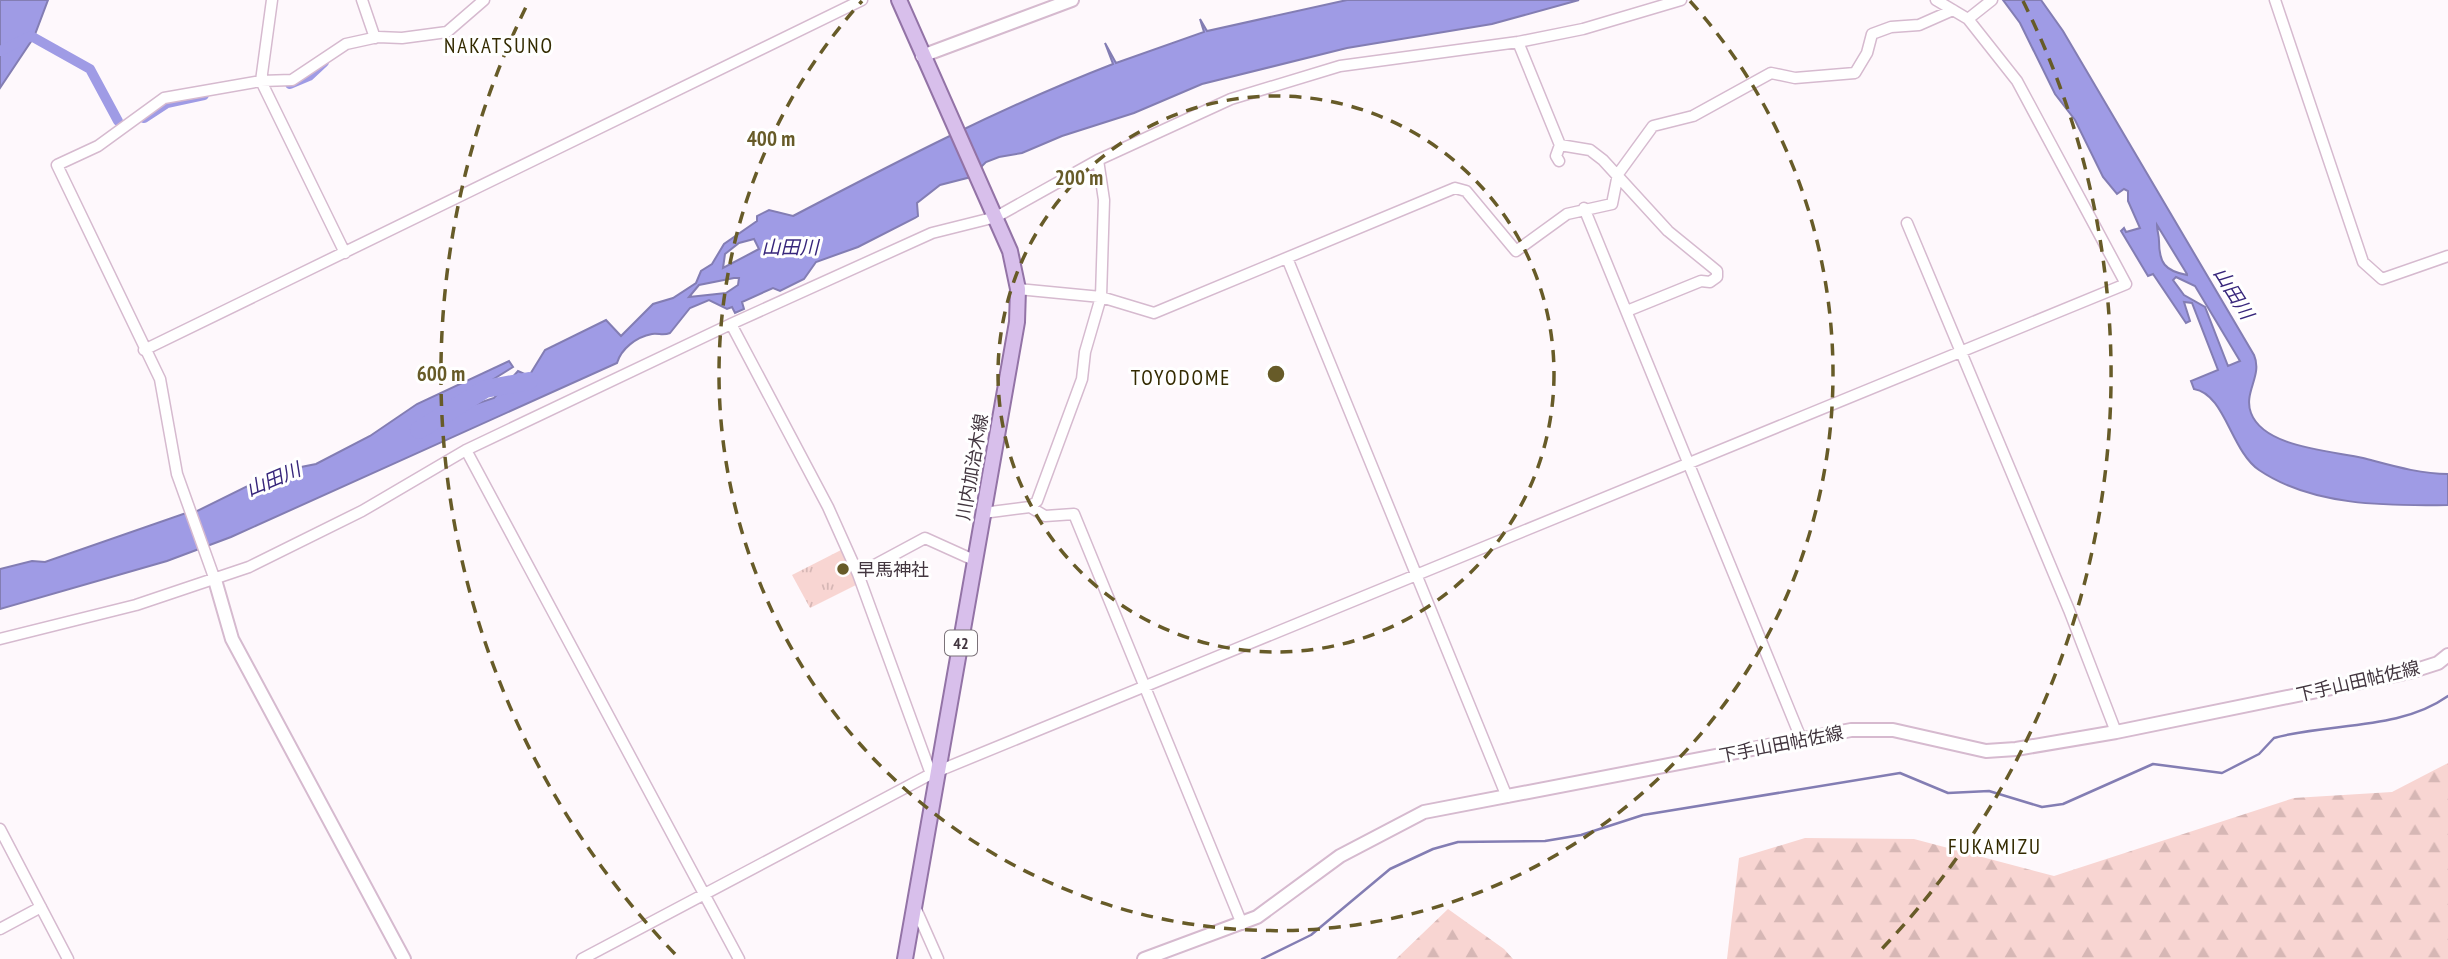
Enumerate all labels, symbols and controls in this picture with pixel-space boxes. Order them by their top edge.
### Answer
district label: NAKATSUNO [444,32,554,59]
text: 400 m [747,125,795,152]
text: 200 m [1055,164,1103,191]
water label: 山田川 [761,235,820,259]
water label: 山田川 [2209,262,2260,325]
text: 600 m [417,360,465,387]
centre of rings [1264,362,1288,386]
district label: TOYODOME [1131,364,1231,391]
street label: 川内加治木線 [951,412,993,522]
water label: 山田川 [242,456,306,501]
place label: 早馬神社 [857,558,929,581]
marker: 早馬神社 [835,561,851,577]
road number: 42 [945,630,977,656]
street label: 下手山田帖佐線 [2294,656,2422,706]
street label: 下手山田帖佐線 [1717,721,1845,767]
district label: FUKAMIZU [1948,833,2042,860]

